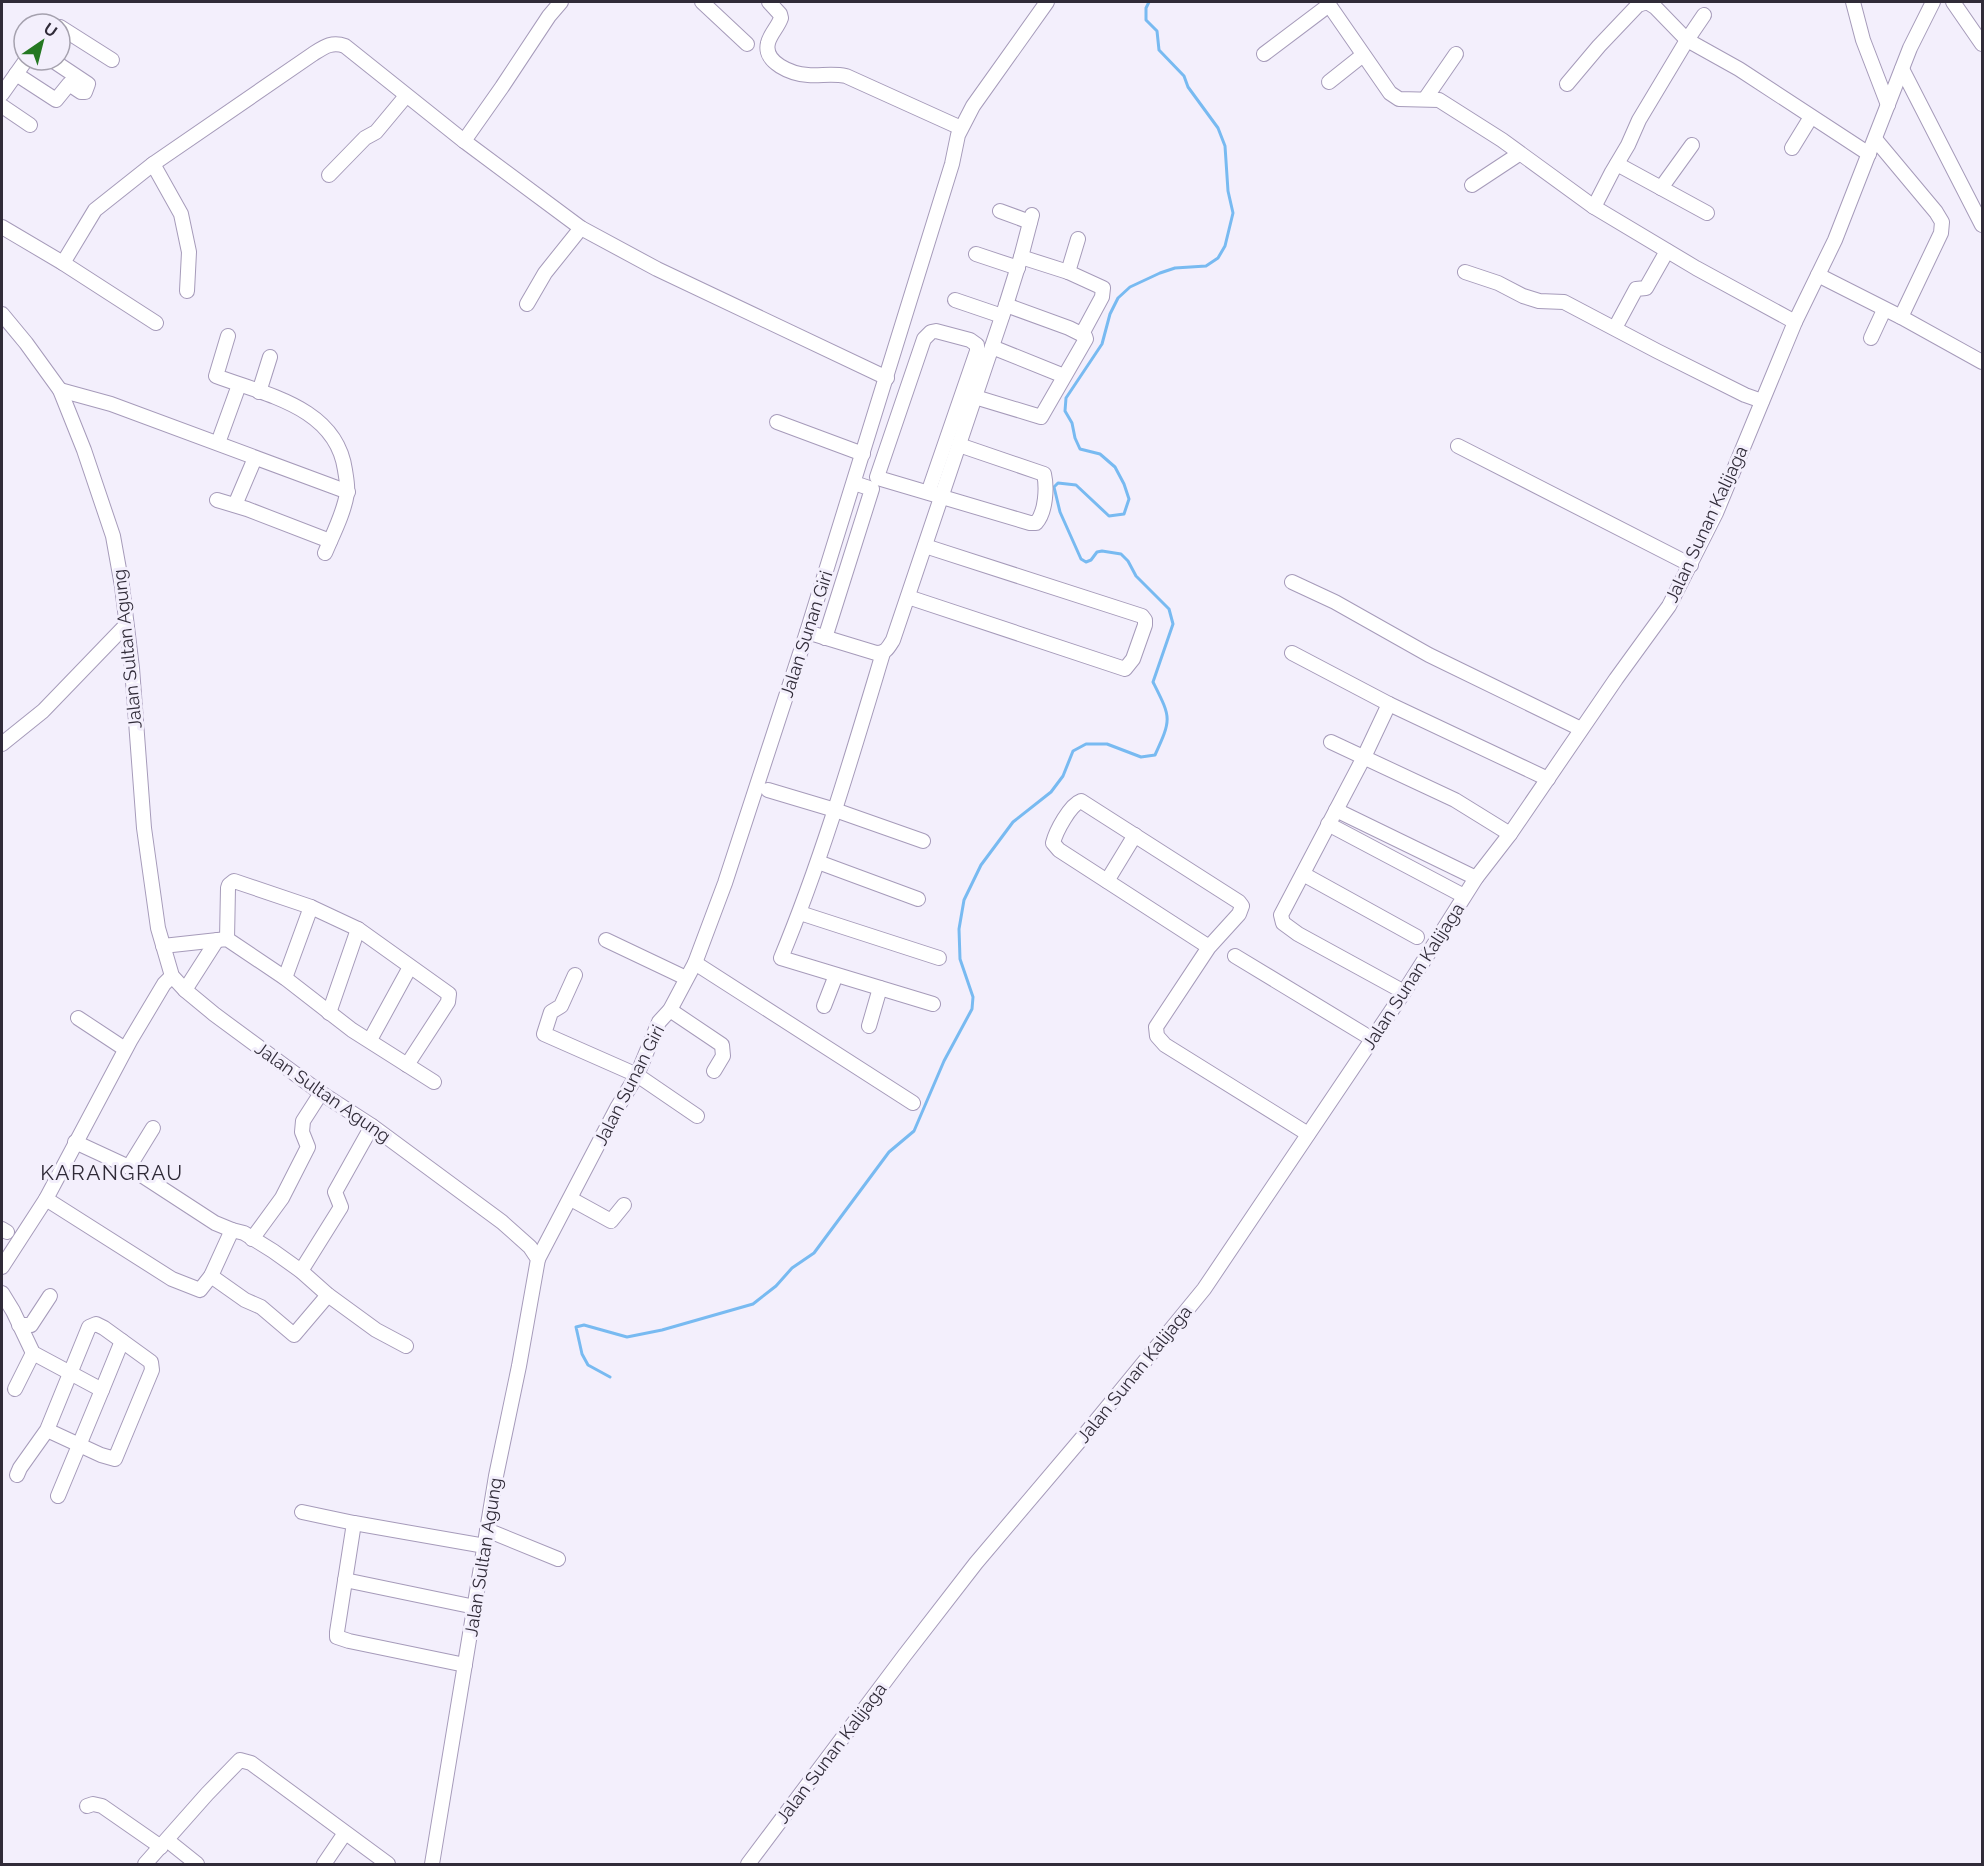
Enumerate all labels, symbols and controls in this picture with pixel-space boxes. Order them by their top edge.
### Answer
north arrow [12,12,72,72]
text: U [40,19,61,41]
street label: Jalan Sunan Kalijaga [1661,442,1751,606]
street label: Jalan Sultan Agung [108,568,146,730]
street label: Jalan Sunan Giri [776,568,836,700]
street label: Jalan Sunan Kalijaga [1358,899,1468,1053]
street label: Jalan Sunan Giri [590,1021,668,1149]
street label: Jalan Sultan Agung [251,1037,395,1147]
district label: KARANGRAU [40,1160,184,1185]
street label: Jalan Sunan Kalijaga [1072,1301,1196,1447]
street label: Jalan Sultan Agung [460,1476,506,1638]
street label: Jalan Sunan Kalijaga [771,1679,891,1827]

